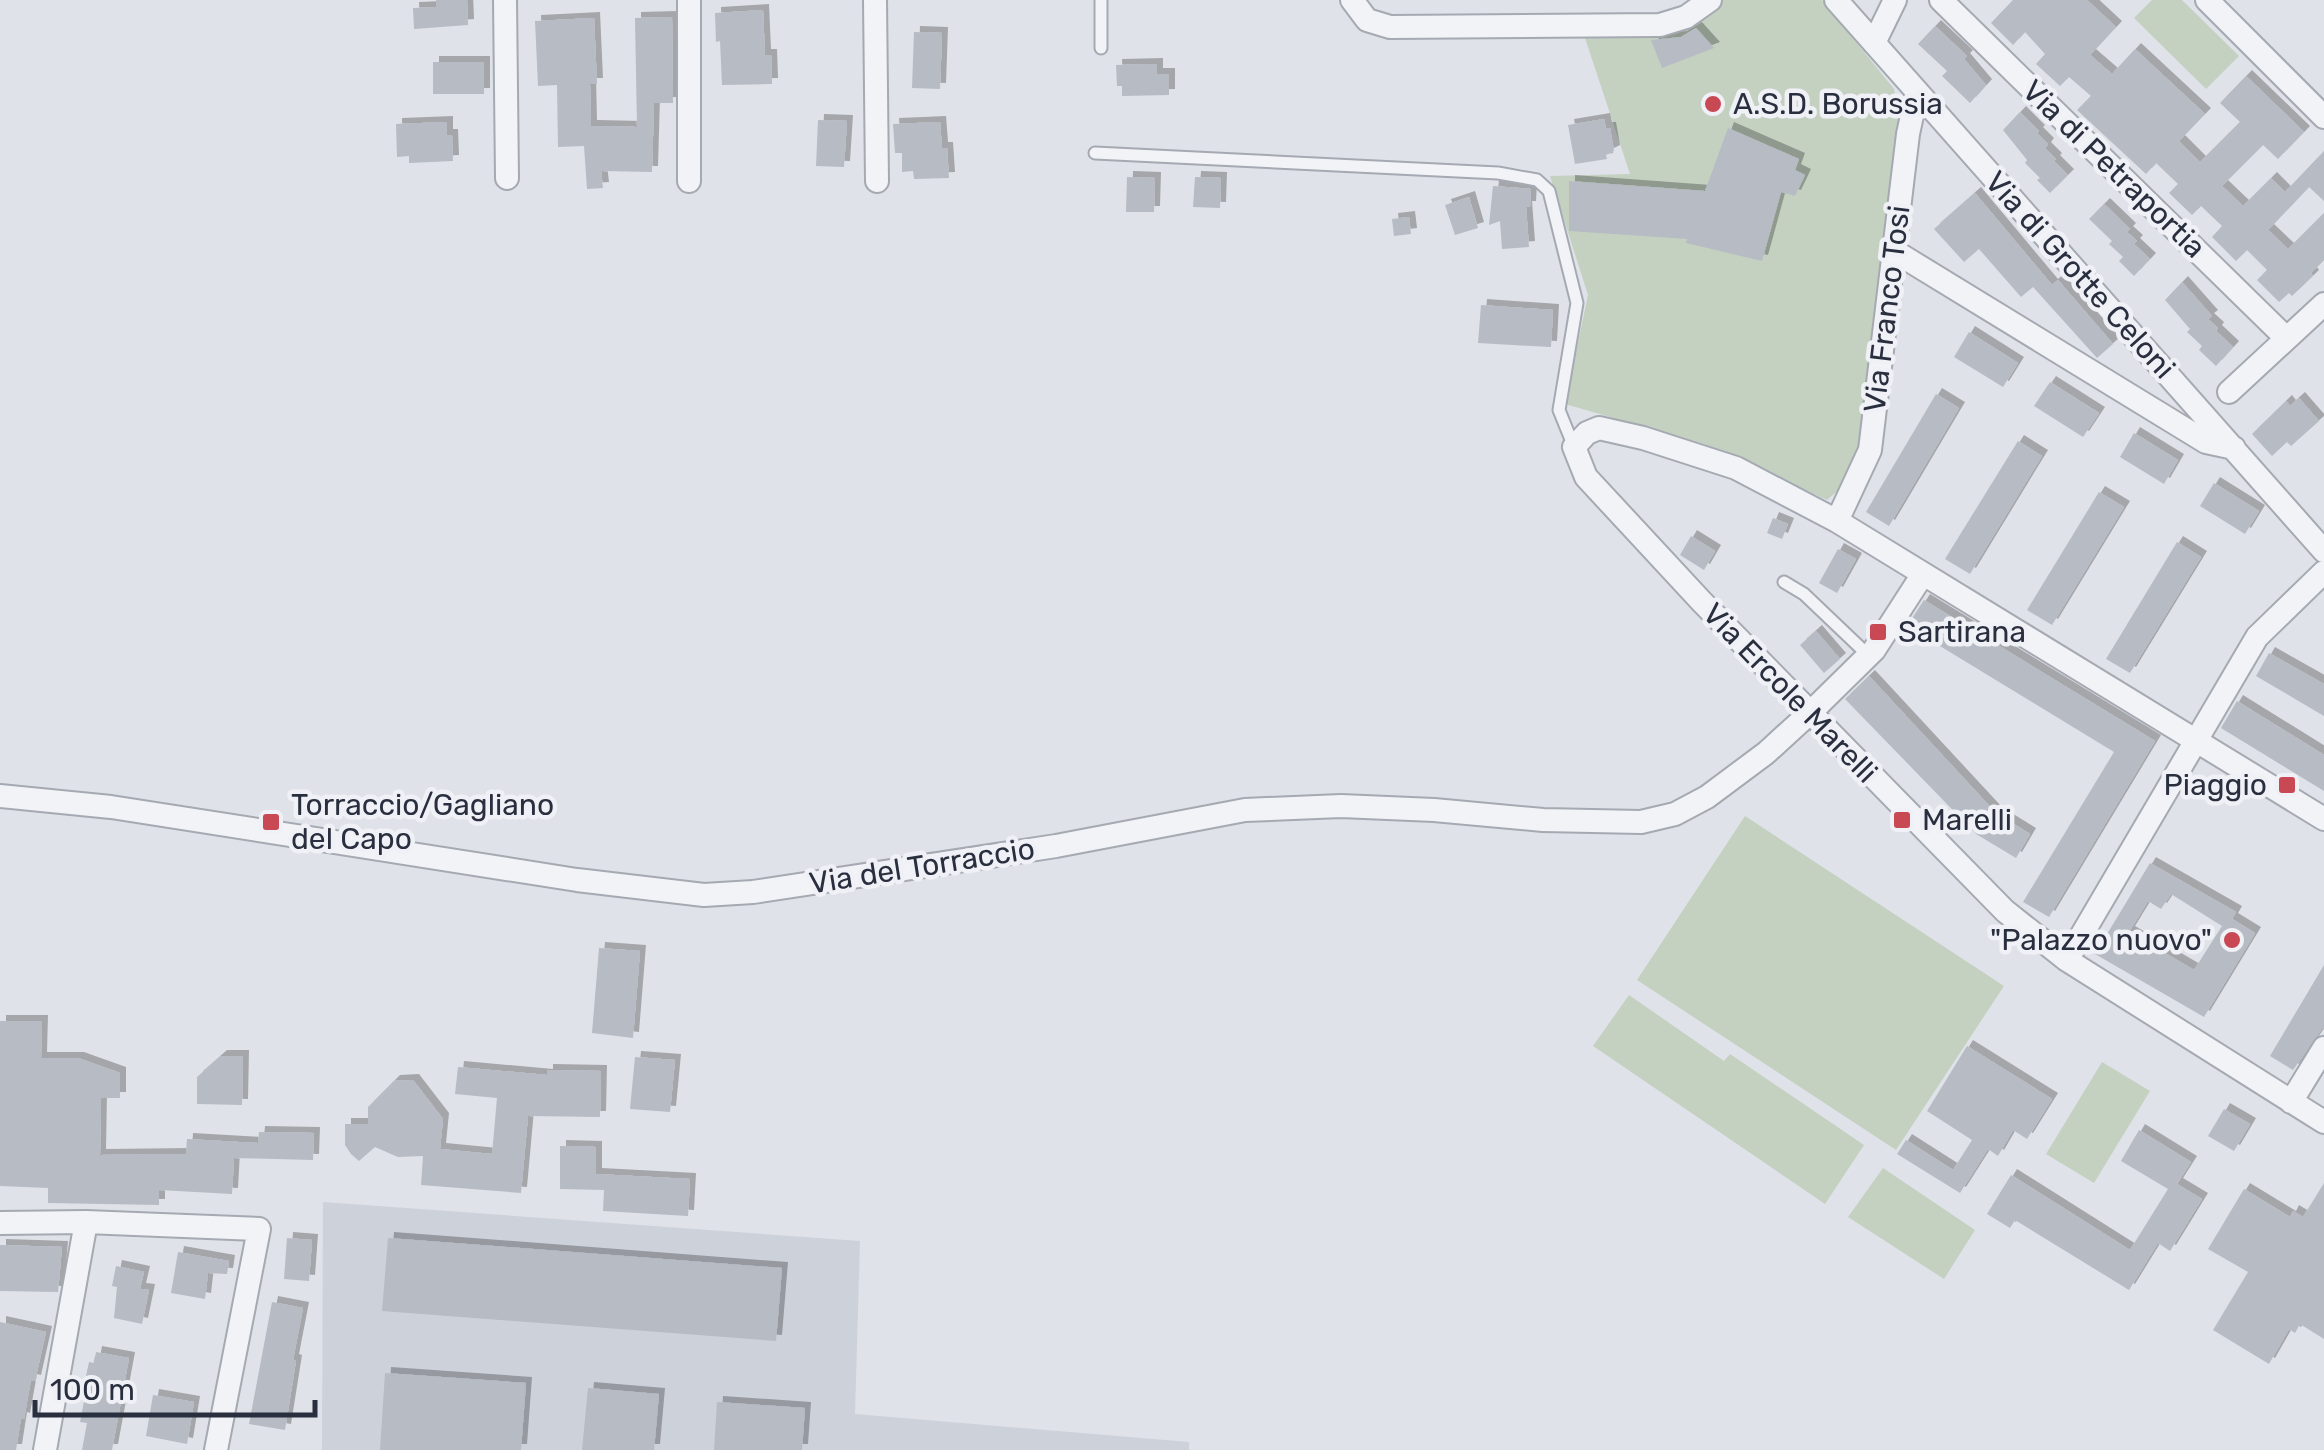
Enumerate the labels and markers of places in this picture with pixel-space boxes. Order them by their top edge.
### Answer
place label: A.S.D. Borussia [1733,86,1943,122]
marker: A.S.D. Borussia [1702,93,1724,115]
place label: Sartirana [1898,614,2026,650]
marker: Sartirana [1867,621,1889,643]
place label: Piaggio [2164,767,2267,803]
marker: Piaggio [2276,774,2298,796]
place label: Torraccio/Gagliano del Capo [291,787,554,857]
place label: Marelli [1922,802,2012,838]
marker: Marelli [1891,809,1913,831]
marker: Torraccio/Gagliano del Capo [260,811,282,833]
place label: "Palazzo nuovo" [1990,922,2212,958]
marker: "Palazzo nuovo" [2221,929,2243,951]

